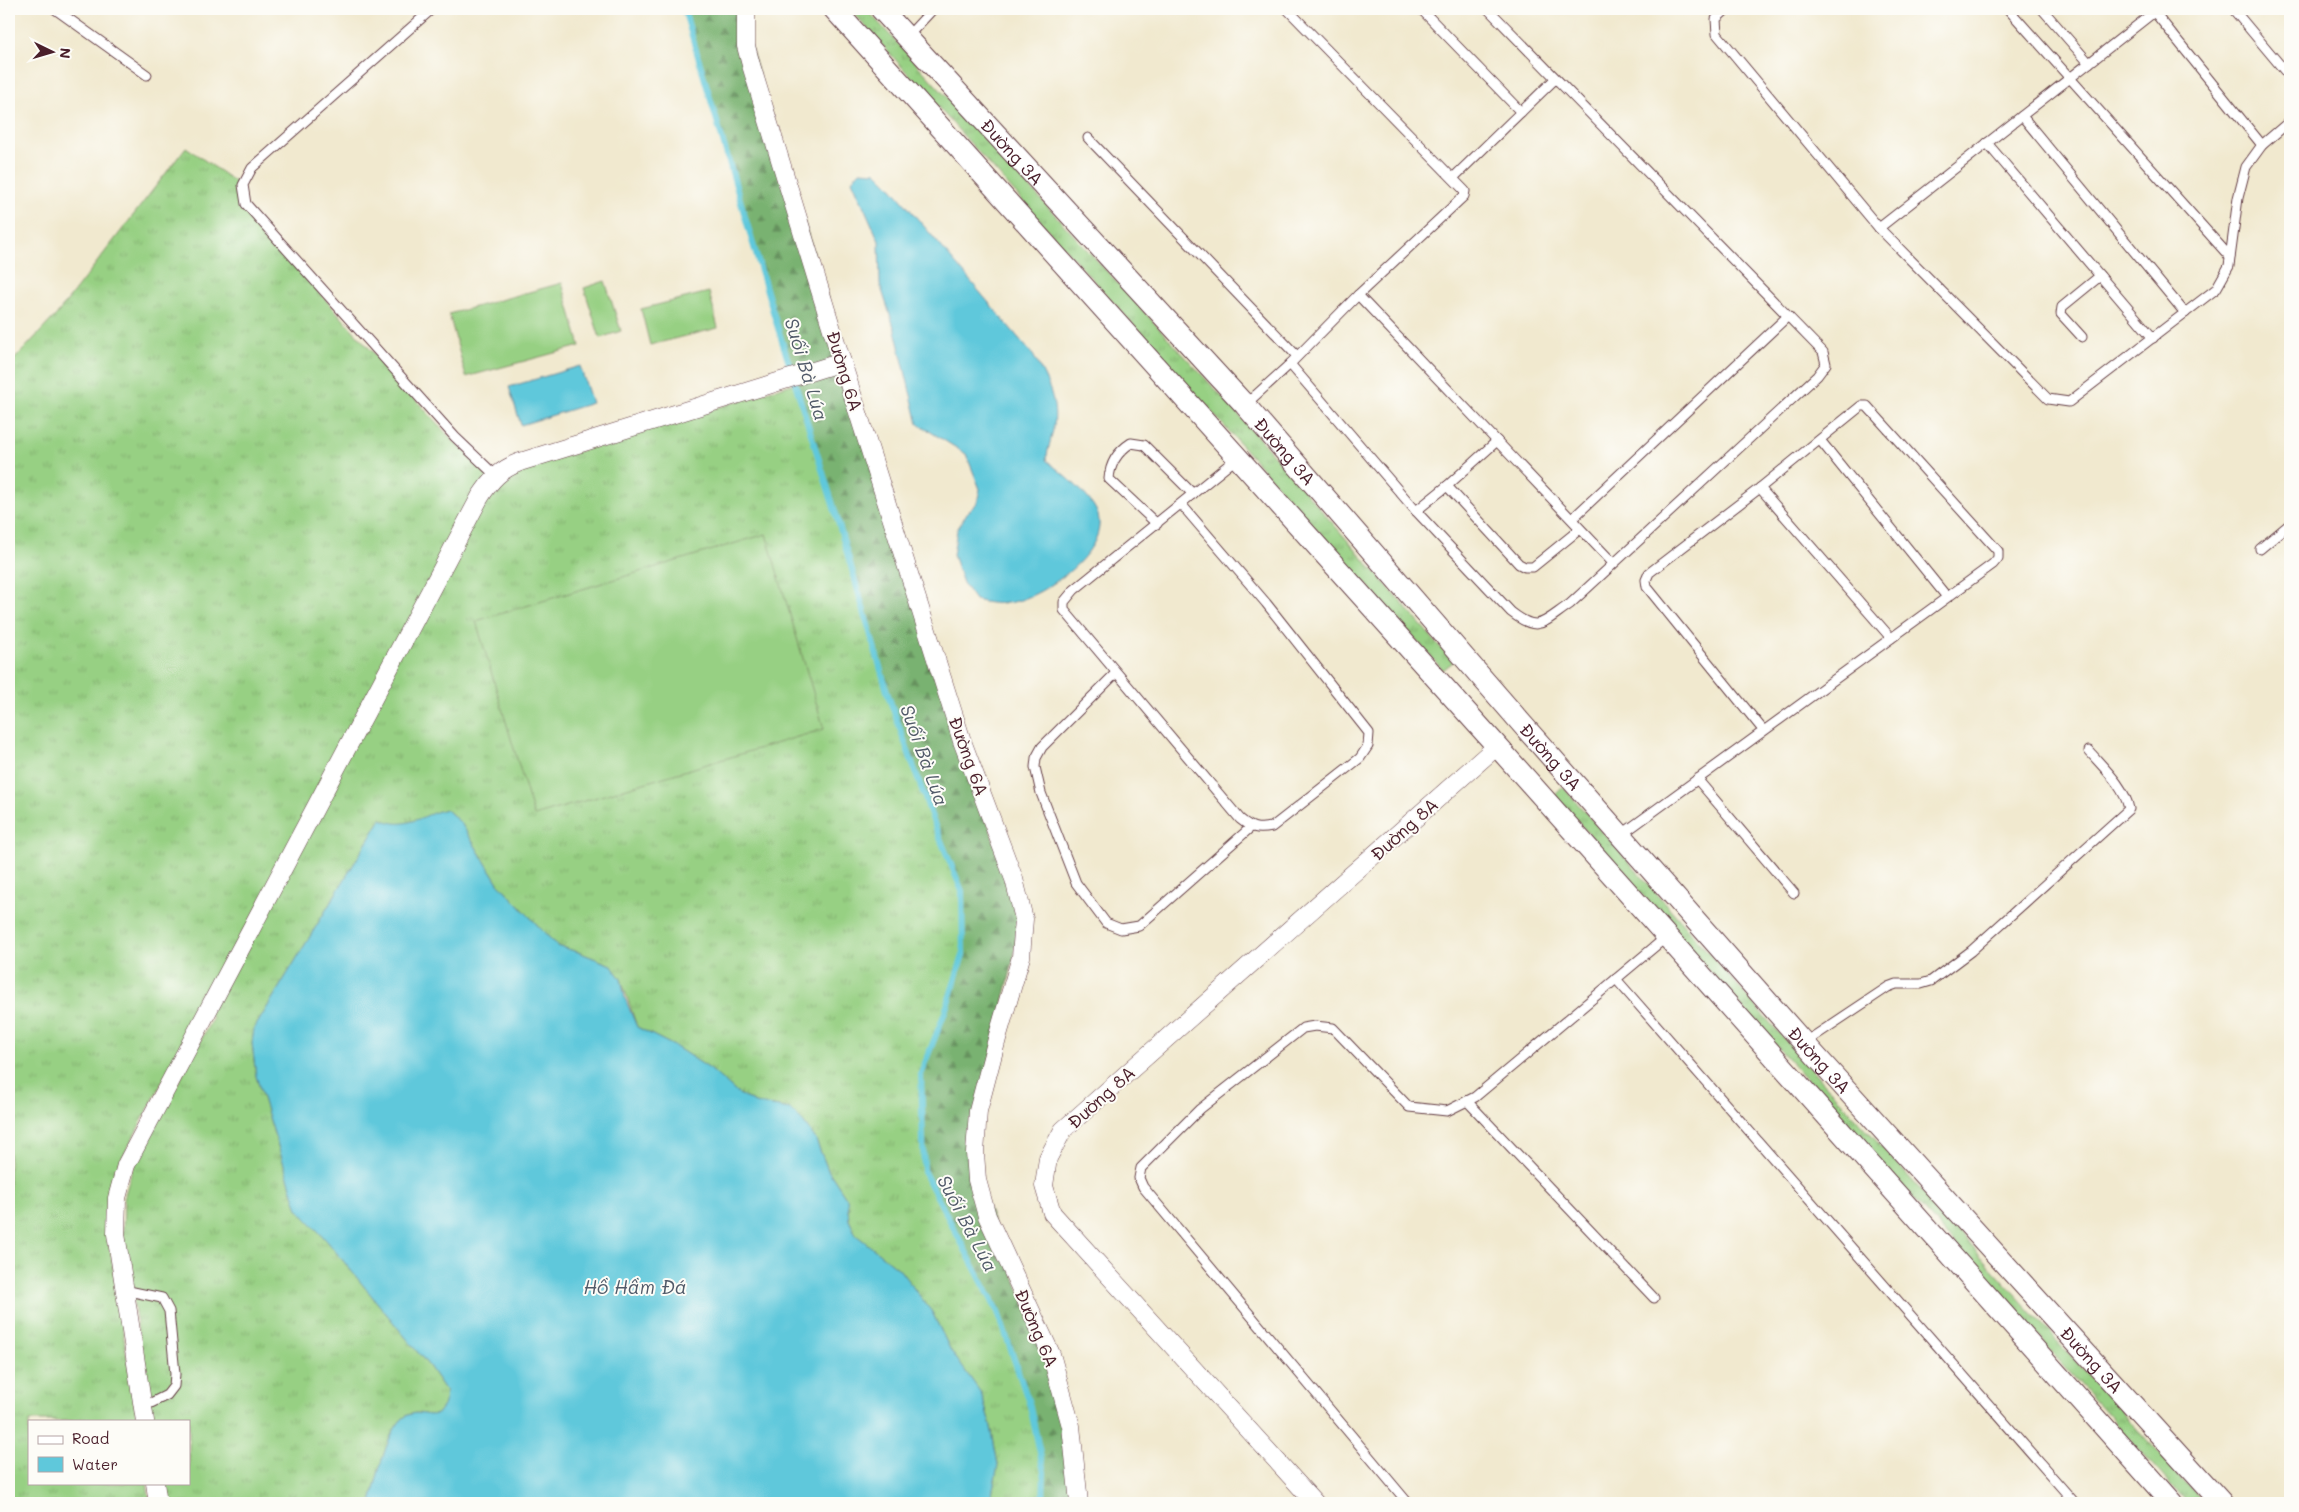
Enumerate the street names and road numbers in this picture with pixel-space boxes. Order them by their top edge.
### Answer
street label: Đường 3A [975,113,1049,190]
street label: Đường 6A [821,328,869,414]
street label: Đường 3A [1249,412,1321,490]
street label: Đường 6A [944,713,994,799]
street label: Đường 3A [1515,718,1587,796]
street label: Đường 8A [1365,792,1443,866]
street label: Đường 3A [1783,1021,1856,1099]
street label: Đường 8A [1062,1060,1140,1134]
street label: Đường 6A [1010,1285,1064,1371]
street label: Đường 3A [2055,1321,2128,1398]

